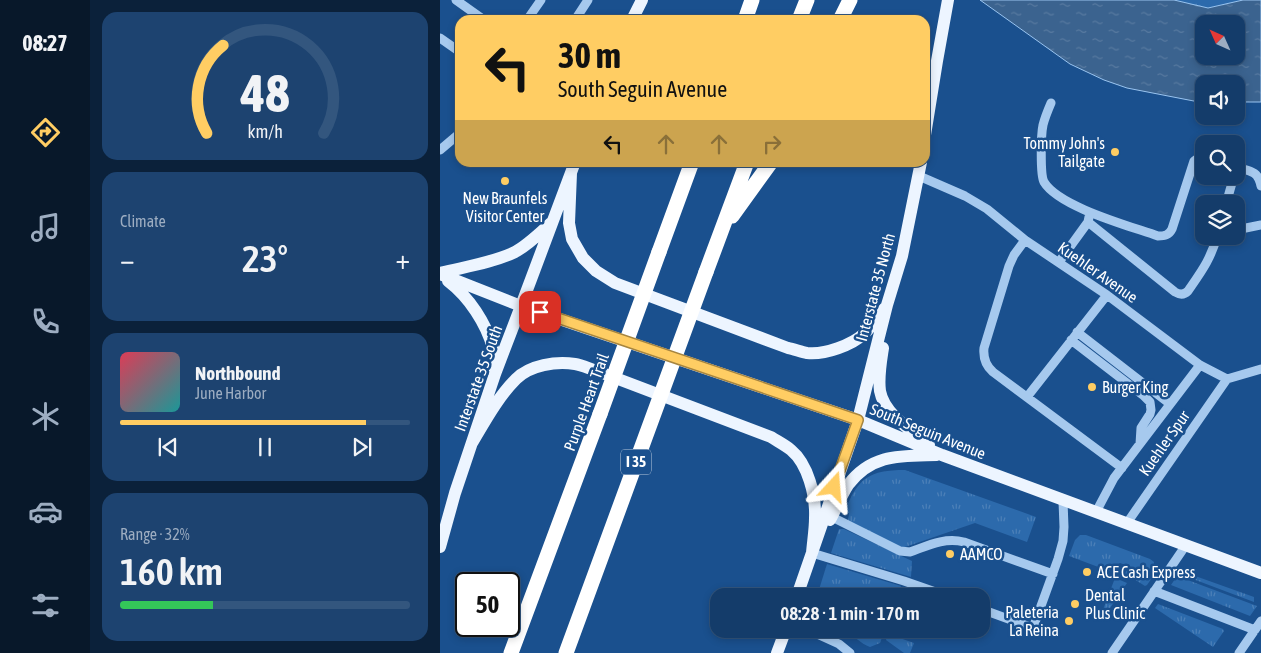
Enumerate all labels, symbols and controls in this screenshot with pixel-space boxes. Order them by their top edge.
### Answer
north arrow [1195,15,1245,65]
map controls [1195,15,1245,245]
text: 08:27 [22,30,68,56]
icon: left [475,35,540,100]
text: 30 m [558,35,621,75]
text: 48 [240,63,289,123]
button: sound [1195,75,1245,125]
text: South Seguin Avenue [558,76,727,102]
icon: directions [28,115,63,150]
text: km/h [247,121,283,142]
icon: left [599,130,627,158]
icon: ahead [652,130,680,158]
icon: ahead [705,130,733,158]
icon: right [758,130,786,158]
place label: Tommy John's Tailgate [1023,134,1105,171]
button: search [1195,135,1245,185]
marker: Tommy John's Tailgate [1109,146,1121,158]
marker: New Braunfels Visitor Center [499,175,511,187]
place label: New Braunfels Visitor Center [463,189,548,225]
button: layers [1195,195,1245,245]
icon: music [28,210,63,245]
text: Climate [120,212,166,230]
street label: Interstate 35 North [852,231,898,343]
text: 23° [242,237,288,280]
street label: Kuehler Avenue [1055,238,1141,306]
text: − [120,243,135,275]
text: + [395,243,410,275]
pin [519,291,561,333]
icon: arrive [526,298,554,326]
icon: phone [28,304,63,339]
street label: Interstate 35 South [450,323,506,433]
street label: Purple Heart Trail [560,350,613,454]
text: Northbound [195,362,281,384]
place label: Burger King [1102,378,1169,397]
marker: Burger King [1086,381,1098,393]
text: June Harbor [195,384,266,402]
icon: climate [28,399,63,434]
street label: South Seguin Avenue [867,400,988,463]
street label: Kuehler Spur [1135,407,1194,480]
icon: previous [154,433,182,461]
icon: pause [251,433,279,461]
icon: next [348,433,376,461]
road number: I 35 [621,450,651,474]
position arrow [807,460,859,512]
icon: car [28,494,63,529]
text: Range · 32% [120,525,190,543]
place label: AAMCO [960,545,1003,563]
marker: AAMCO [944,548,956,560]
text: 160 km [120,550,223,593]
place label: ACE Cash Express [1097,563,1196,582]
marker: ACE Cash Express [1081,566,1093,578]
speed limit sign: 50 [455,572,520,637]
place label: Dental Plus Clinic [1085,586,1145,622]
icon: filters [28,588,63,623]
marker: Dental Plus Clinic [1069,598,1081,610]
text: 08:28 · 1 min · 170 m [780,602,920,624]
place label: Paleteria La Reina [1005,603,1059,639]
marker: Paleteria La Reina [1063,615,1075,627]

